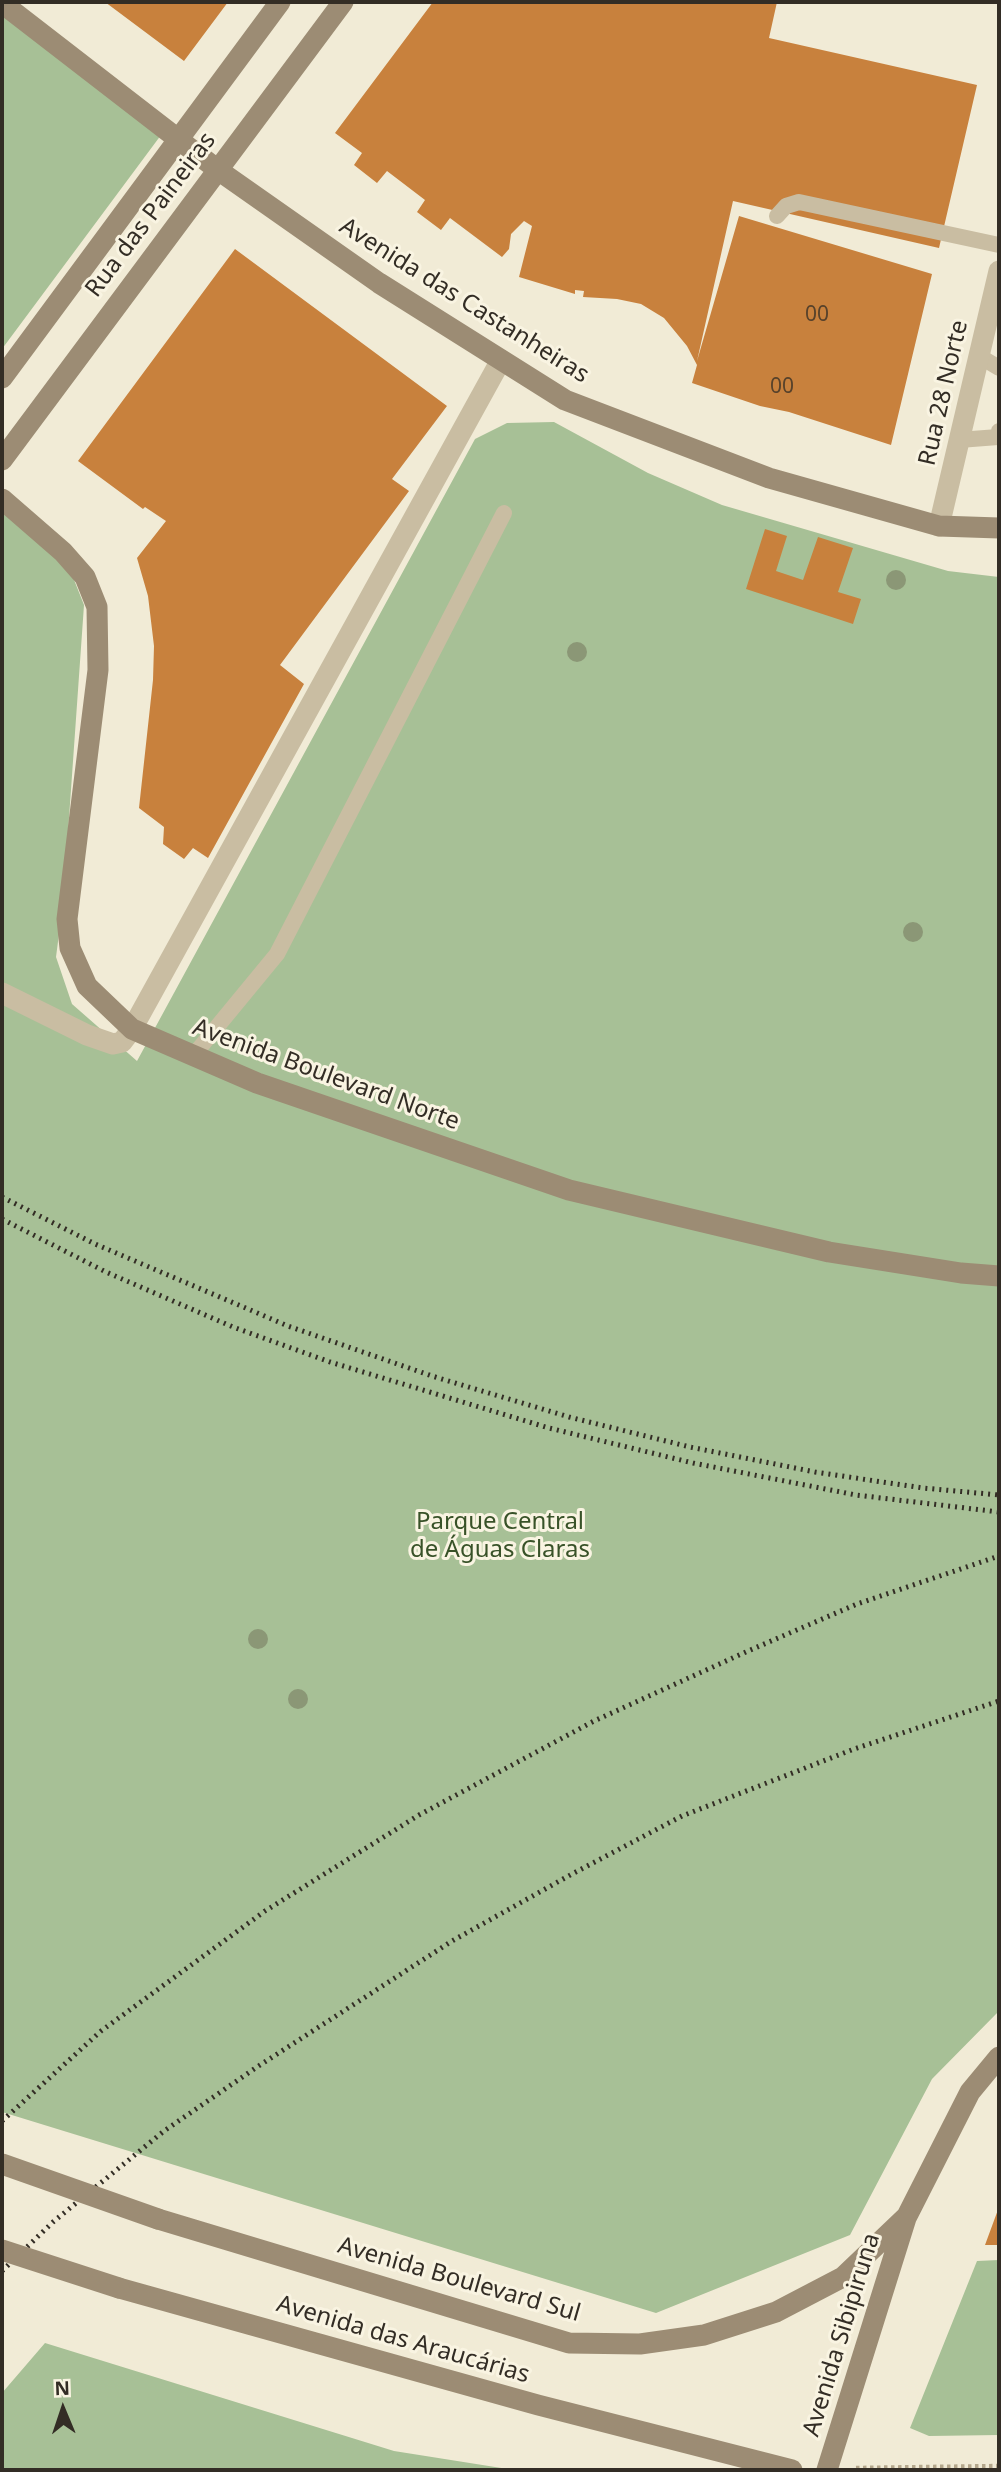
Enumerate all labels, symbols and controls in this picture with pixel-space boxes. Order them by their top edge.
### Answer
street label: Rua das Paineiras [80,127,222,303]
street label: Avenida das Castanheiras [334,212,594,390]
house number: 00 [805,302,829,328]
street label: Rua 28 Norte [913,318,975,468]
house number: 00 [770,374,794,400]
street label: Avenida Boulevard Norte [189,1013,463,1137]
park label: Parque Central de Águas Claras [410,1508,590,1564]
street label: Avenida Sibipiruna [797,2230,887,2440]
street label: Avenida Boulevard Sul [334,2232,584,2328]
street label: Avenida das Araucárias [273,2290,533,2390]
north arrow [28,2374,98,2444]
text: N [54,2375,70,2401]

